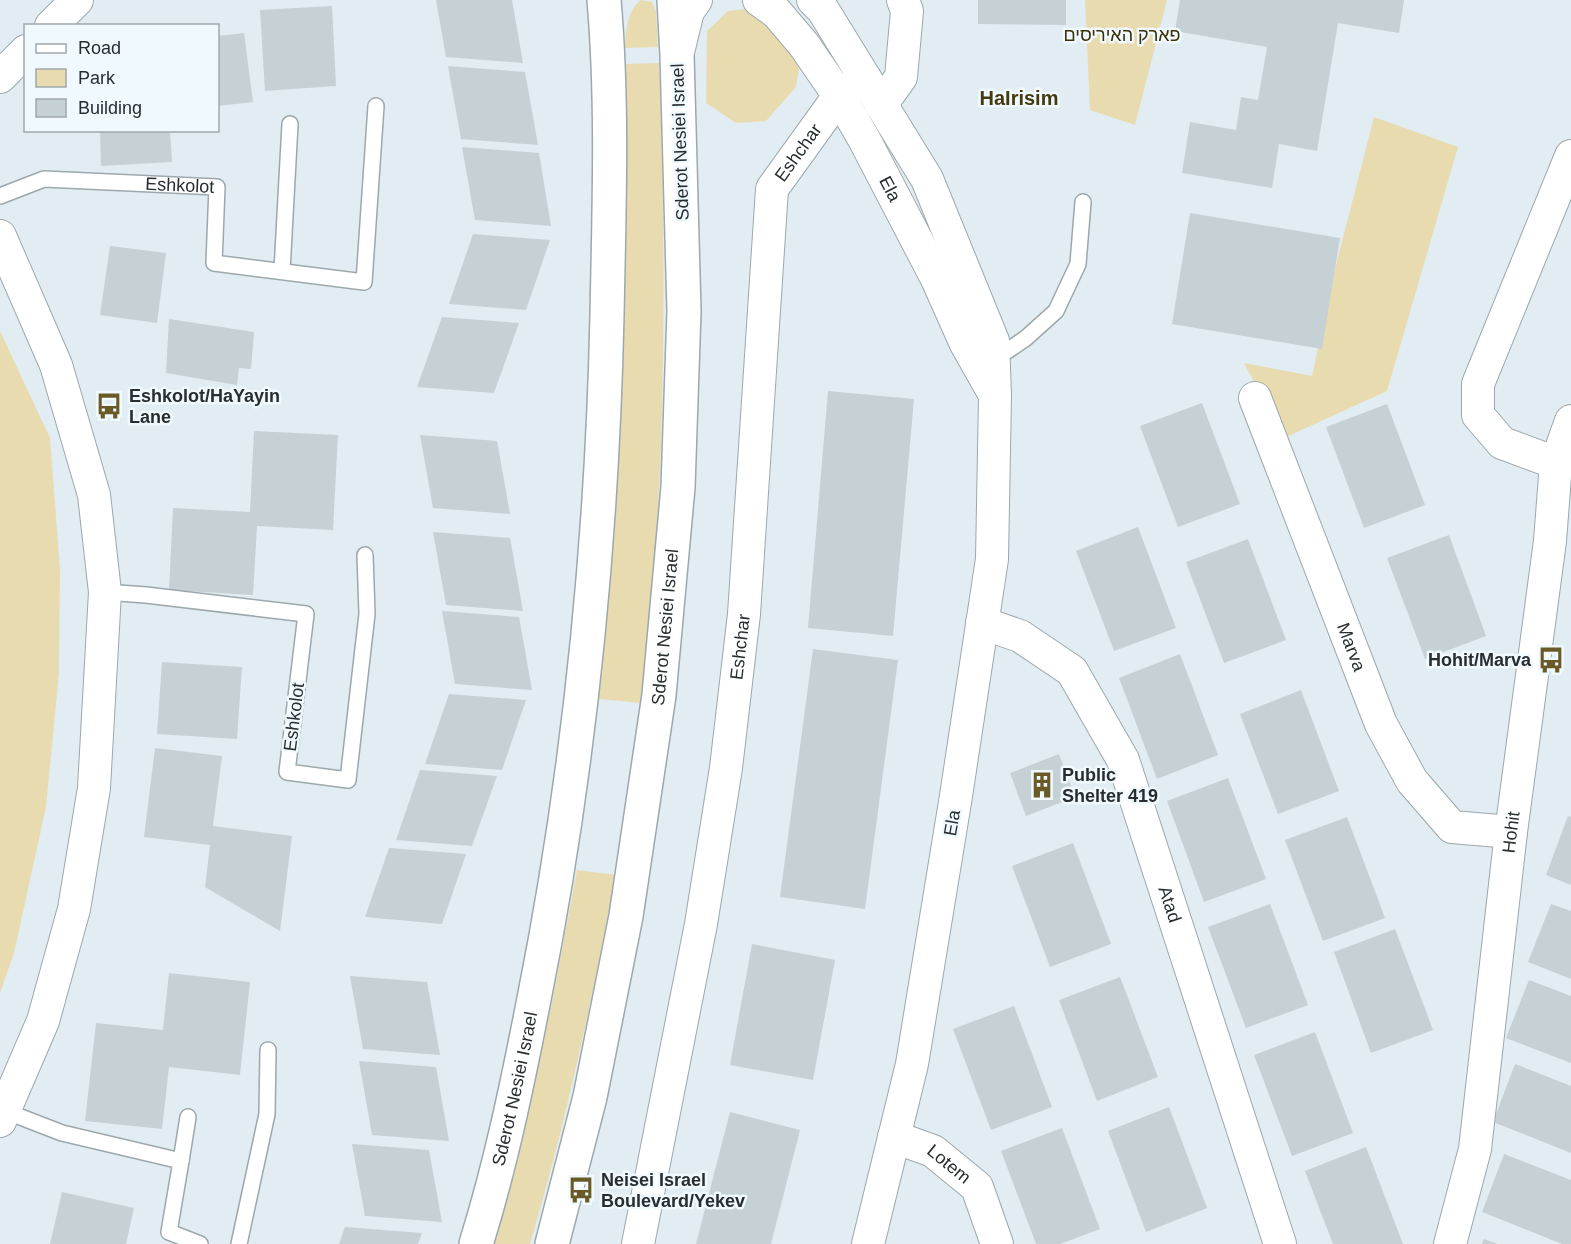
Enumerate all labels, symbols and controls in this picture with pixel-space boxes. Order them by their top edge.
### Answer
legend [24,24,219,132]
park label: פארק האיריסים [1063,25,1181,45]
text: Road [78,38,121,58]
street label: Sderot Nesiei Israel [667,63,693,221]
text: Park [78,68,116,88]
district label: HaIrisim [980,87,1058,109]
text: Building [78,98,142,118]
street label: Eshchar [771,120,826,185]
street label: Ela [875,173,905,206]
street label: Eshkolot [145,174,215,197]
place label: Eshkolot/HaYayin Lane [129,386,280,427]
bus stop icon: Eshkolot/HaYayin Lane [94,391,124,421]
street label: Sderot Nesiei Israel [648,548,682,707]
street label: Eshchar [726,613,754,681]
street label: Marva [1333,620,1370,675]
bus stop icon: Hohit/Marva [1536,645,1566,675]
place label: Hohit/Marva [1428,650,1532,670]
street label: Eshkolot [280,682,308,752]
place label: Public Shelter 419 [1062,765,1158,806]
building icon: Public Shelter 419 [1027,770,1057,800]
street label: Ela [940,807,964,838]
street label: Hohit [1499,810,1524,854]
street label: Atad [1155,883,1185,925]
street label: Sderot Nesiei Israel [488,1010,541,1168]
street label: Lotem [923,1140,975,1188]
place label: Neisei Israel Boulevard/Yekev [601,1170,745,1211]
bus stop icon: Neisei Israel Boulevard/Yekev [566,1175,596,1205]

